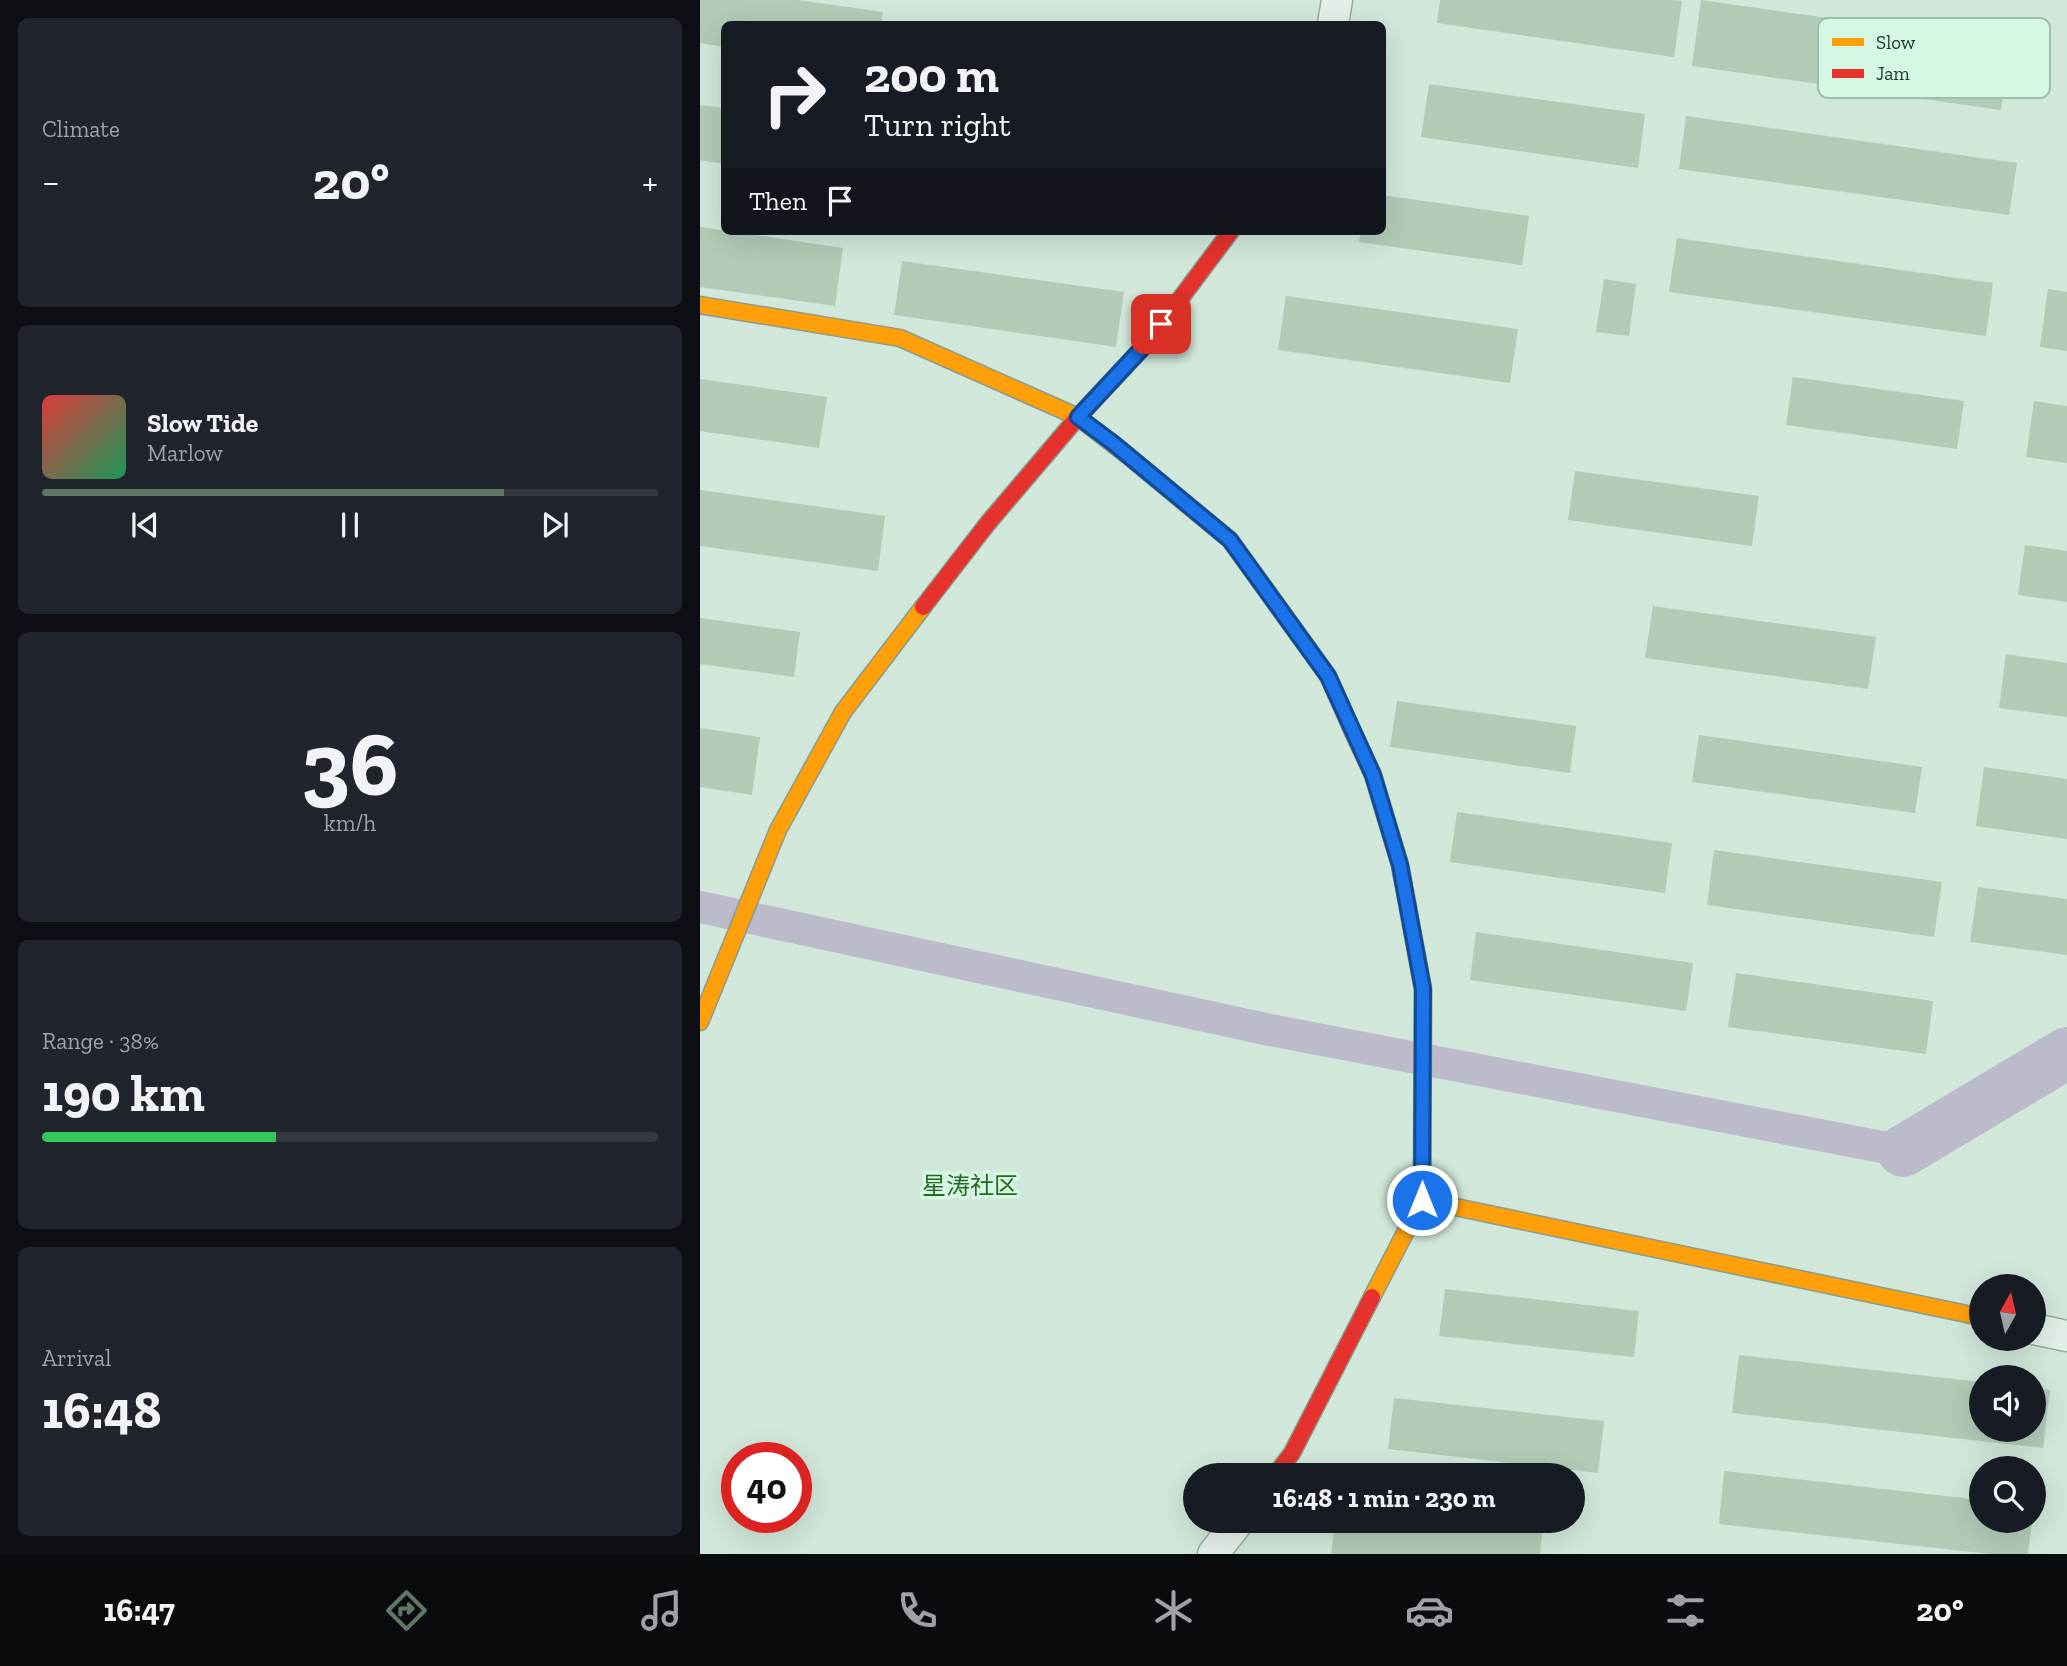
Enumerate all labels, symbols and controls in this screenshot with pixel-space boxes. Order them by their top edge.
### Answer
legend [1818,18,2050,98]
text: Slow [1876,31,1916,54]
text: 200 m [864,46,999,105]
icon: right [749,49,840,140]
text: Jam [1876,62,1910,85]
text: Turn right [864,106,1011,144]
text: Climate [42,115,120,143]
text: 20° [313,150,389,212]
text: − [42,159,60,205]
text: + [642,159,658,205]
icon: arrive [821,182,859,220]
text: Then [749,185,807,217]
pin [1131,294,1191,354]
icon: arrive [1142,305,1180,343]
text: Slow Tide [147,407,258,439]
text: Marlow [147,439,223,467]
icon: previous [126,506,164,544]
icon: pause [331,506,369,544]
icon: next [536,506,574,544]
text: 36 [301,709,399,818]
text: km/h [324,809,376,837]
text: Range · 38% [42,1027,159,1055]
text: 190 km [42,1062,205,1124]
position arrow [1385,1163,1459,1237]
district label: 星涛社区 [922,1171,1018,1200]
north arrow [1969,1274,2046,1351]
map controls [1969,1274,2046,1533]
text: Arrival [42,1344,111,1372]
button: sound [1969,1365,2046,1442]
text: 16:48 [42,1379,161,1441]
speed limit sign: 40 [721,1442,812,1533]
button: search [1969,1456,2046,1533]
text: 16:48 · 1 min · 230 m [1273,1482,1495,1514]
icon: directions [382,1586,431,1635]
icon: music [637,1586,686,1635]
icon: phone [893,1586,942,1635]
icon: climate [1149,1586,1198,1635]
icon: car [1405,1586,1454,1635]
icon: filters [1661,1586,1710,1635]
text: 16:47 [103,1591,175,1629]
text: 20° [1916,1591,1964,1629]

